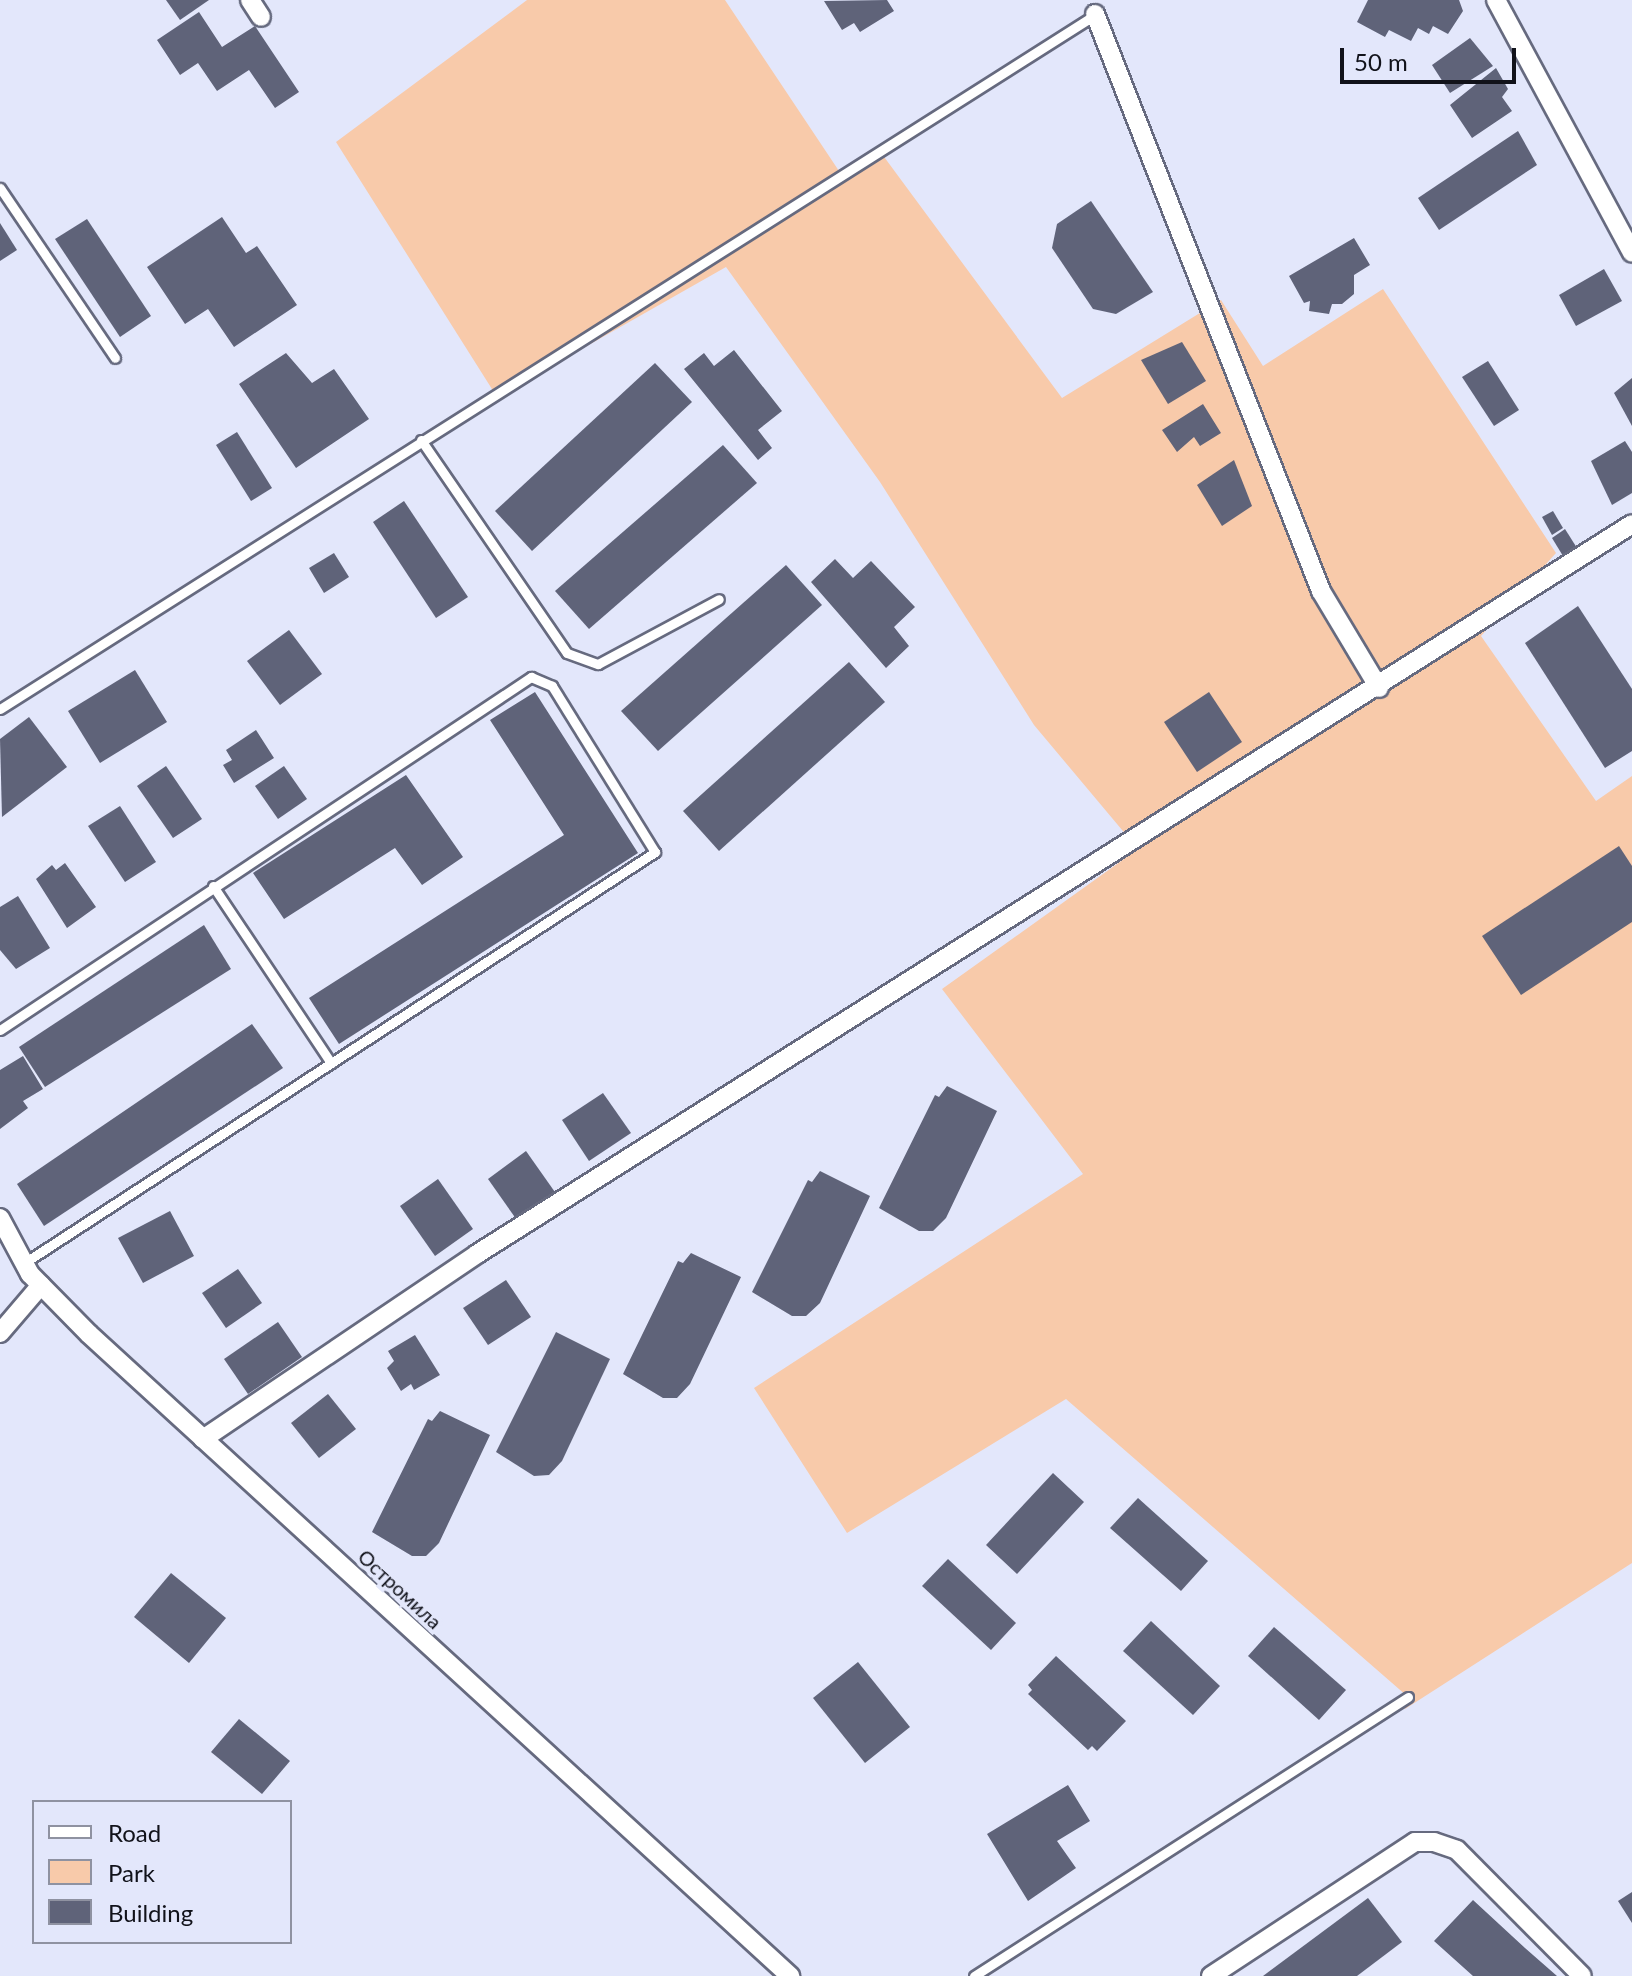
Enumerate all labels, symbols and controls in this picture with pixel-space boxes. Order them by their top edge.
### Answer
scale bar [1344,32,1520,82]
text: 50 m [1354,47,1408,76]
street label: Остромила [353,1544,447,1634]
legend [32,1800,292,1944]
text: Road [108,1818,161,1847]
text: Park [108,1858,155,1887]
text: Building [108,1898,193,1927]

